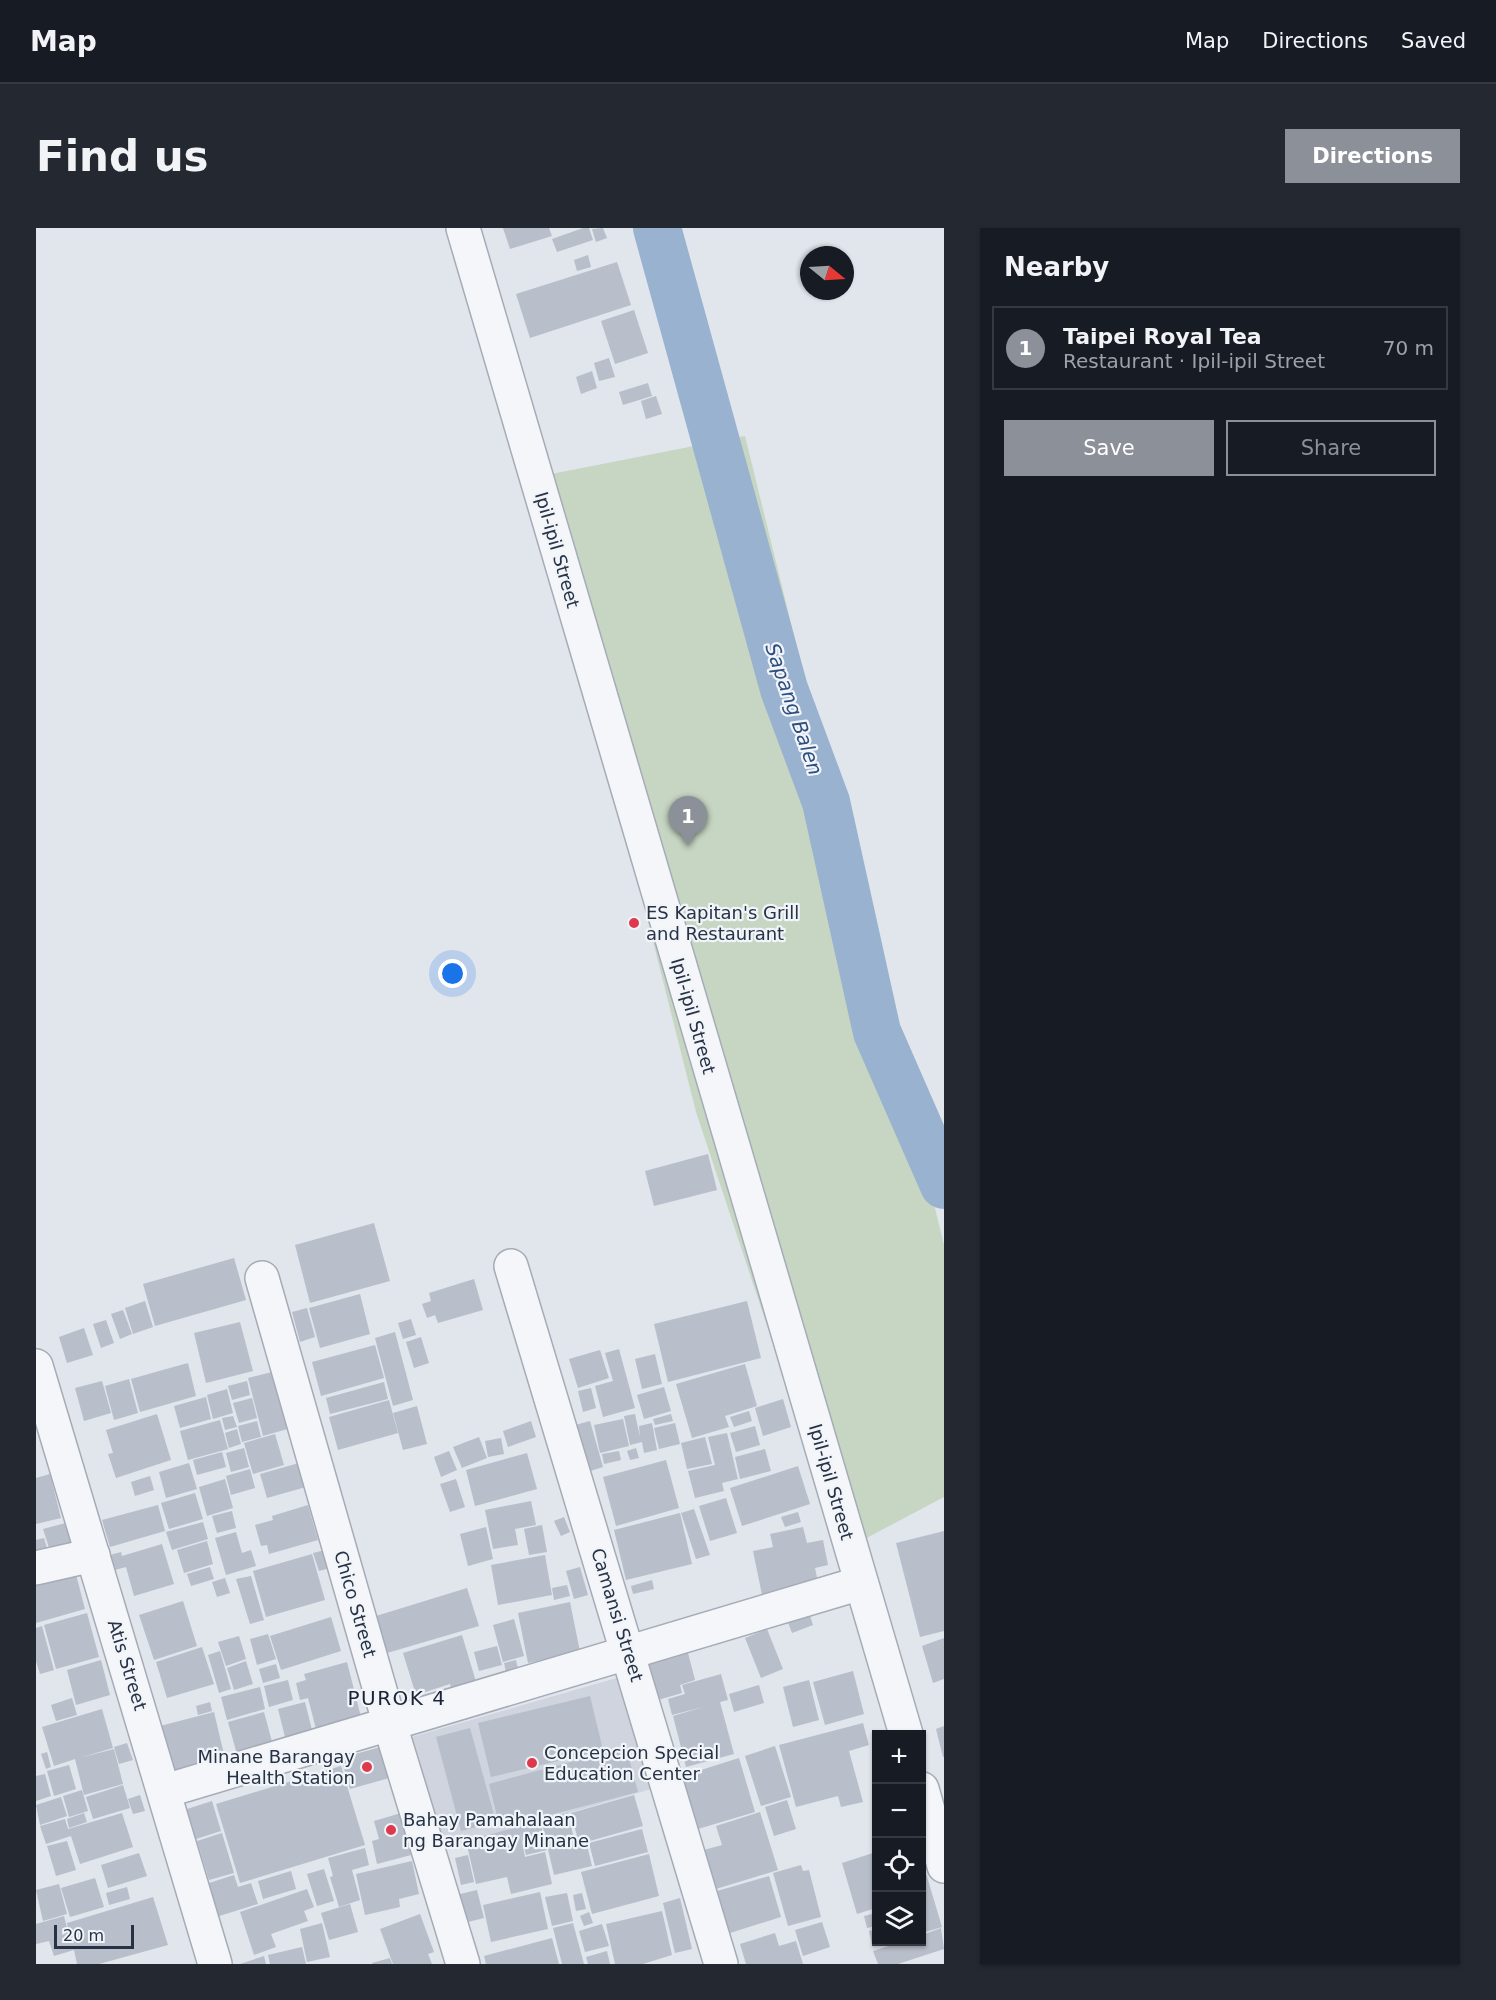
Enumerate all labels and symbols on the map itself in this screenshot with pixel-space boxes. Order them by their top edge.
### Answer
north arrow [800,246,854,300]
street label: Ipil-ipil Street [531,489,584,610]
water label: Sapang Balen [760,640,828,778]
pin: 1 [668,796,708,846]
place label: ES Kapitan's Grill and Restaurant [646,902,799,944]
marker: ES Kapitan's Grill and Restaurant [627,916,641,930]
street label: Ipil-ipil Street [667,955,720,1076]
your location [438,959,467,988]
street label: Ipil-ipil Street [805,1421,858,1542]
street label: Camansi Street [587,1546,648,1684]
street label: Chico Street [330,1548,381,1660]
street label: Atis Street [104,1617,151,1713]
district label: PUROK 4 [347,1686,447,1710]
place label: Concepcion Special Education Center [544,1742,719,1784]
place label: Minane Barangay Health Station [198,1746,355,1788]
marker: Concepcion Special Education Center [525,1756,539,1770]
marker: Minane Barangay Health Station [360,1760,374,1774]
place label: Bahay Pamahalaan ng Barangay Minane [403,1809,589,1851]
marker: Bahay Pamahalaan ng Barangay Minane [384,1823,398,1837]
scale bar [54,1922,134,1950]

